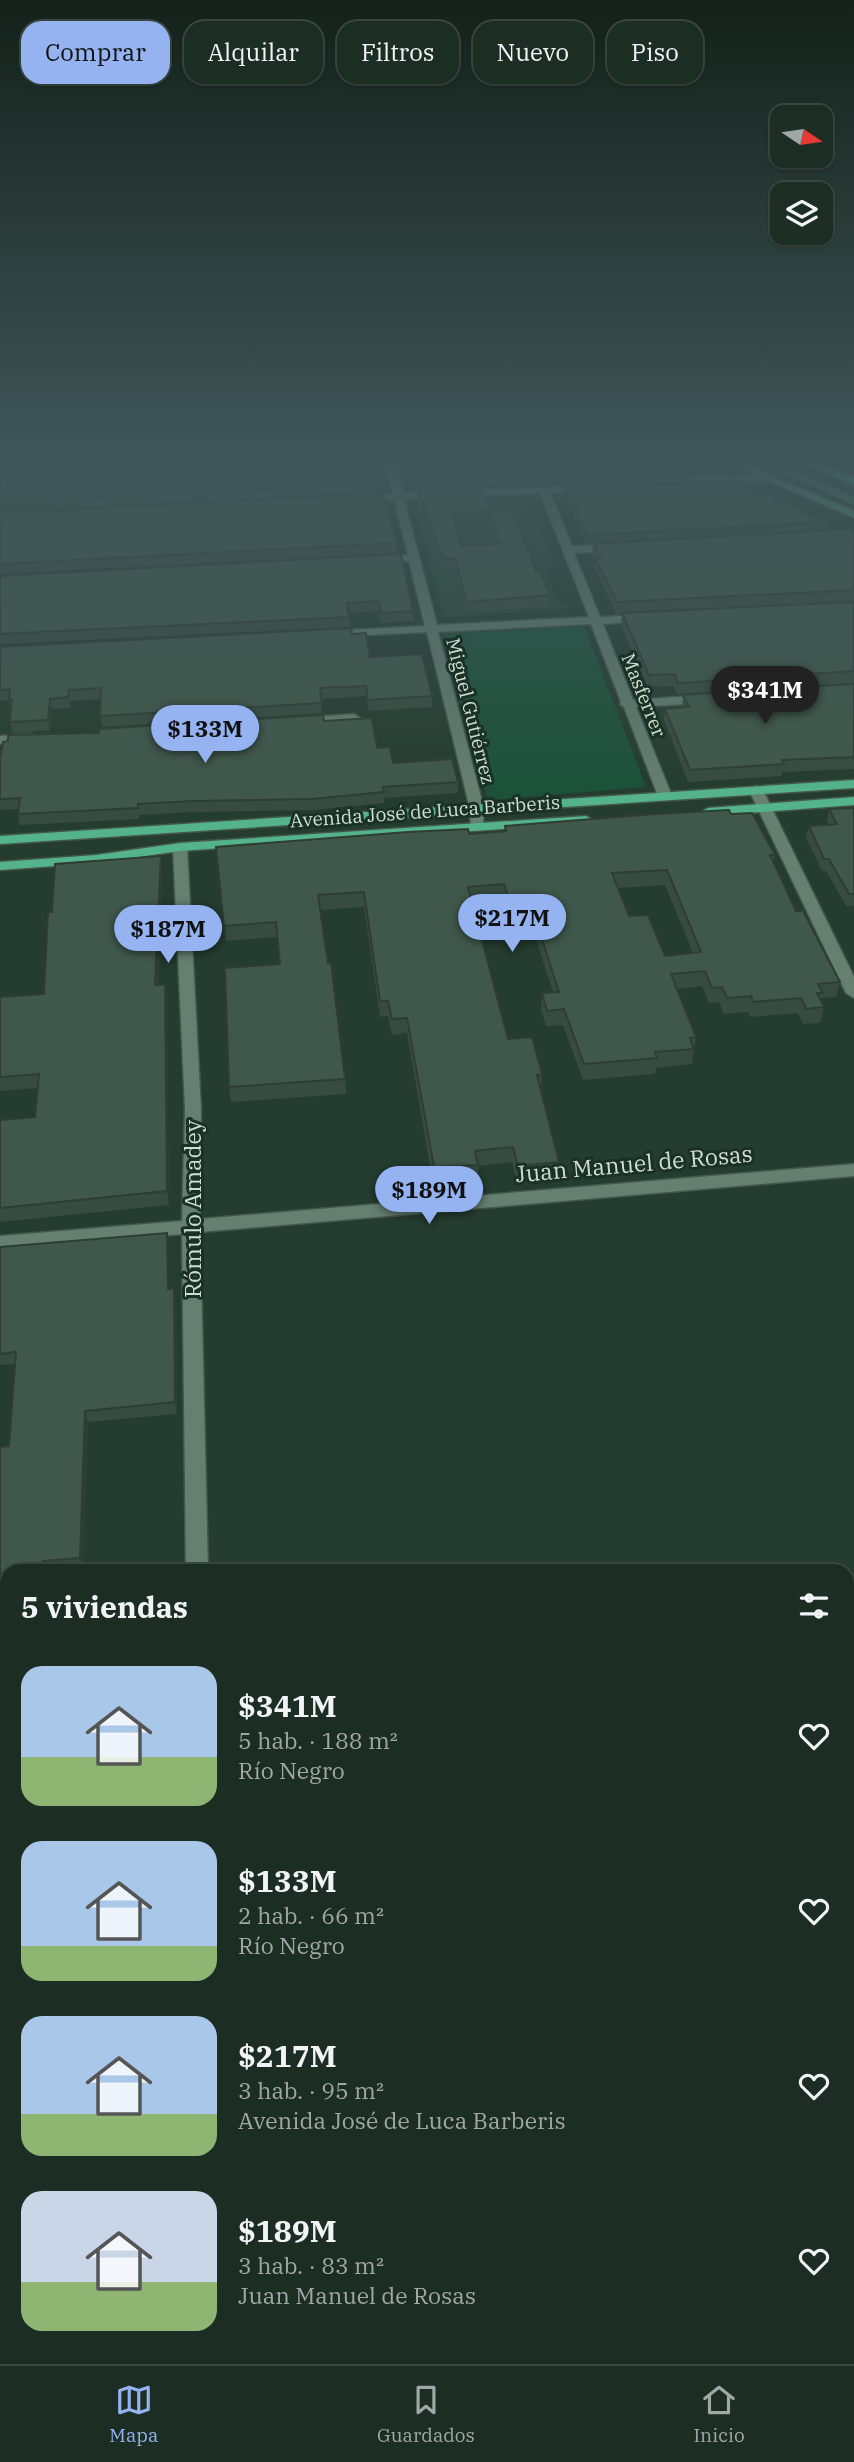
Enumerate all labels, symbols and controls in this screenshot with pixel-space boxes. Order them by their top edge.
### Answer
chip: Comprar [21,21,170,84]
chip: Alquilar [184,21,323,84]
chip: Filtros [337,21,459,84]
chip: Nuevo [473,21,593,84]
chip: Piso [607,21,703,84]
north arrow [770,105,833,168]
map controls [770,105,833,245]
button: layers [770,182,833,245]
street label: Miguel Gutiérrez [441,635,501,787]
street label: Masferrer [616,650,672,741]
pin: $341M [716,666,814,726]
text: $341M [727,674,803,704]
pin: $133M [156,706,254,765]
text: $133M [167,713,243,743]
street label: Avenida José de Luca Barberis [289,790,561,832]
pin: $217M [463,894,561,954]
text: $217M [474,902,550,932]
pin: $187M [119,906,217,965]
text: $187M [130,913,206,943]
street label: Rómulo Amadey [177,1119,207,1298]
street label: Juan Manuel de Rosas [514,1138,754,1188]
pin: $189M [380,1166,478,1226]
text: $189M [391,1174,467,1204]
text: 5 viviendas [21,1587,188,1626]
icon: filters [795,1587,833,1625]
text: $341M [238,1686,337,1725]
icon: home [77,1694,161,1778]
icon: heart [795,1717,833,1755]
text: 5 hab. · 188 m² [238,1725,398,1755]
text: Río Negro [238,1755,345,1785]
text: $133M [238,1861,337,1900]
icon: home [77,1869,161,1953]
icon: heart [795,1892,833,1930]
text: 2 hab. · 66 m² [238,1900,384,1930]
text: Río Negro [238,1930,345,1960]
text: $217M [238,2036,337,2075]
icon: home [77,2044,161,2128]
icon: heart [795,2067,833,2105]
text: 3 hab. · 95 m² [238,2075,384,2105]
text: Avenida José de Luca Barberis [238,2105,566,2135]
text: $189M [238,2211,337,2250]
icon: home [77,2219,161,2303]
icon: heart [795,2242,833,2280]
text: 3 hab. · 83 m² [238,2250,384,2280]
text: Juan Manuel de Rosas [238,2280,476,2310]
tab: Mapa [109,2381,158,2447]
tab: Guardados [377,2381,475,2447]
tab: Inicio [693,2381,745,2447]

